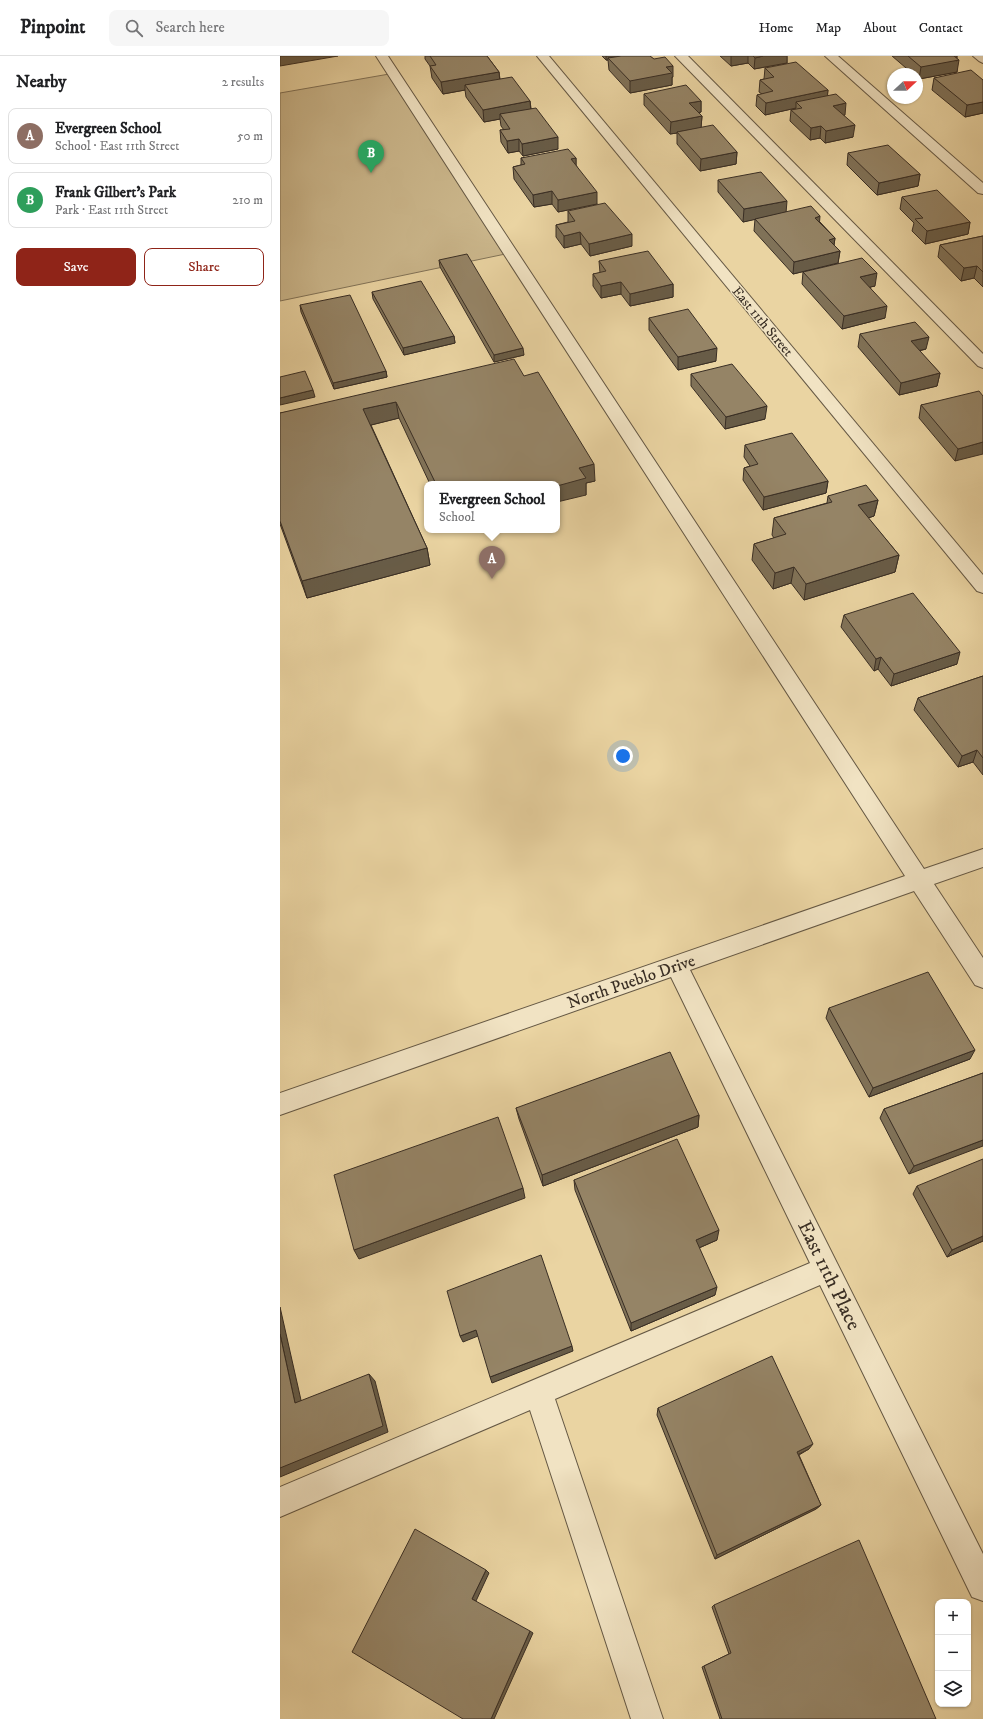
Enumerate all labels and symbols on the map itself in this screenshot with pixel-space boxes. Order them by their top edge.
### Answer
north arrow [887,68,923,104]
pin: B [358,140,384,173]
street label: East 11th Street [728,283,797,361]
pin: A [479,546,505,579]
your location [613,746,633,766]
street label: North Pueblo Drive [564,950,698,1014]
street label: East 11th Place [791,1217,866,1335]

